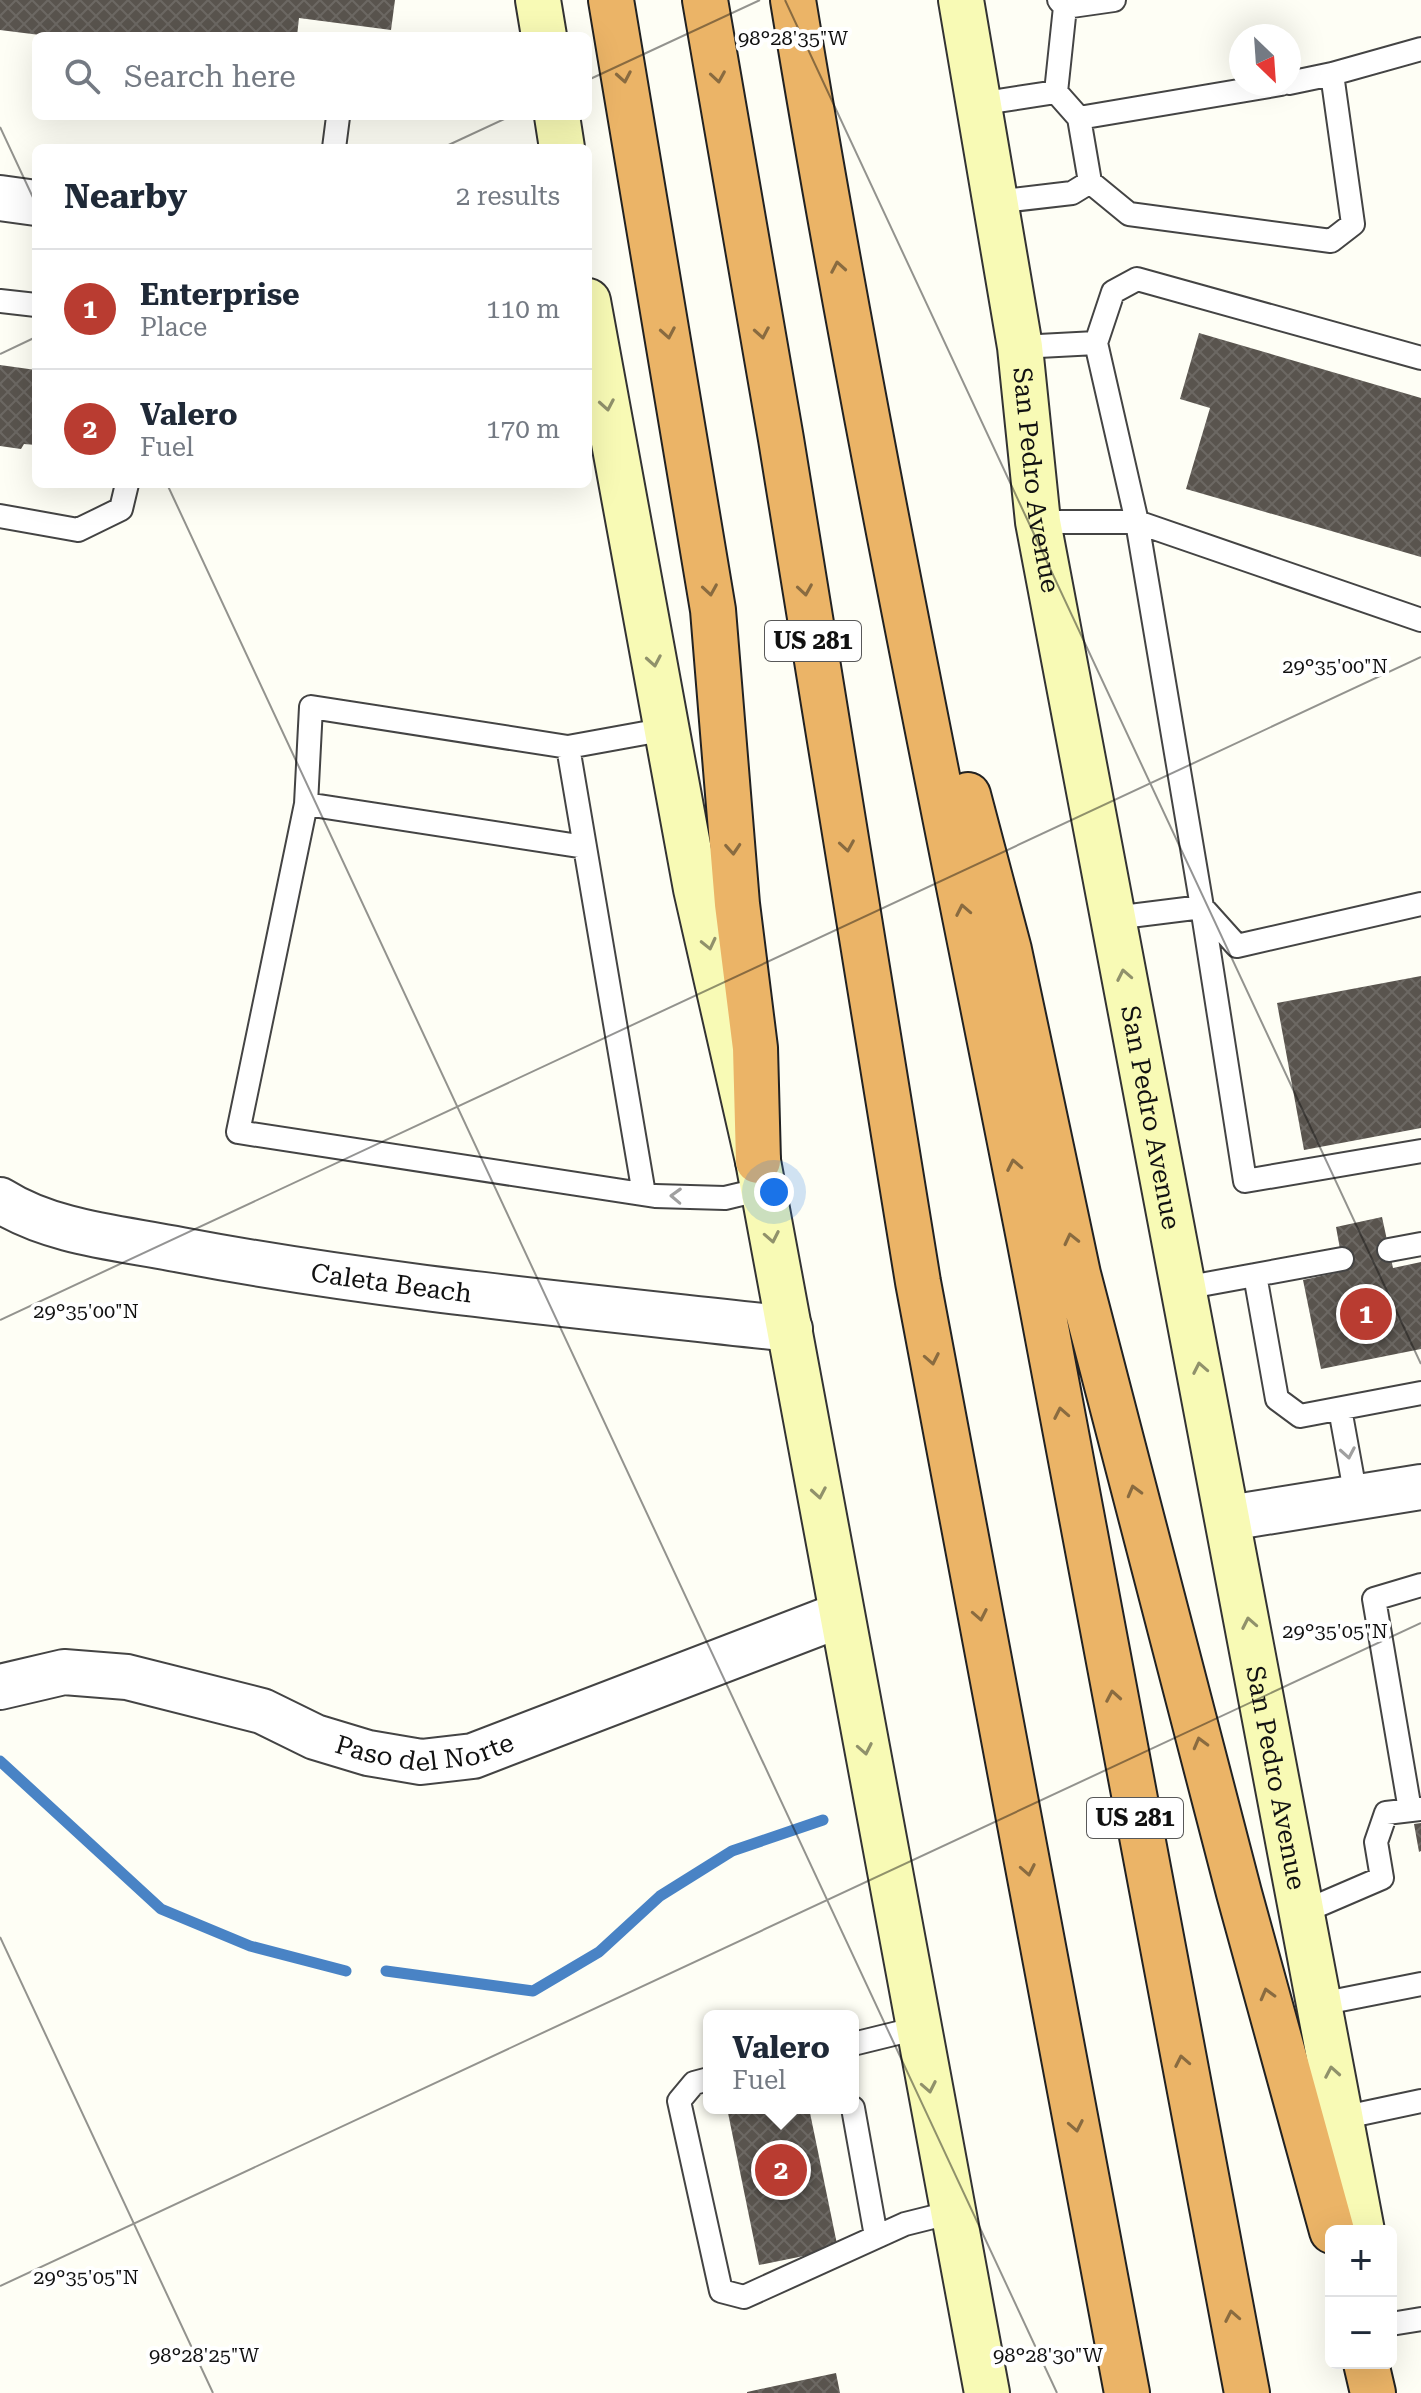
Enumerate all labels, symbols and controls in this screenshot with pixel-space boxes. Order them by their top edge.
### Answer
north arrow [1229,24,1301,96]
text: 98°28'35"W [738,26,849,50]
search box [32,32,592,120]
icon: search [60,54,104,98]
text: Search here [124,59,296,94]
one-way arrow [615,70,632,84]
one-way arrow [708,70,725,84]
text: Nearby [64,176,187,216]
text: 2 results [456,181,560,211]
one-way arrow [831,260,848,274]
text: Enterprise [140,277,300,312]
text: 1 [83,294,97,324]
text: 110 m [486,294,560,324]
text: Place [140,312,207,342]
one-way arrow [659,326,676,340]
one-way arrow [753,326,770,340]
street label: San Pedro Avenue [1007,366,1066,595]
text: Valero [140,397,238,432]
one-way arrow [598,399,615,412]
text: 2 [83,414,97,444]
text: 170 m [486,414,560,444]
text: Fuel [140,432,194,462]
one-way arrow [701,583,718,596]
one-way arrow [796,583,813,596]
road number: US 281 [765,621,861,661]
one-way arrow [645,654,662,668]
text: 29°35'00"N [1282,654,1388,678]
one-way arrow [838,839,855,853]
one-way arrow [724,843,741,856]
one-way arrow [955,904,972,917]
one-way arrow [700,936,717,950]
one-way arrow [1117,968,1134,982]
street label: San Pedro Avenue [1115,1003,1187,1232]
one-way arrow [1006,1159,1023,1172]
your location [754,1172,794,1212]
one-way arrow [669,1188,682,1205]
one-way arrow [763,1231,780,1244]
one-way arrow [1063,1233,1080,1246]
street label: Caleta Beach [309,1257,474,1309]
pin: 1 [1340,1284,1392,1344]
text: 29°35'00"N [33,1299,139,1323]
one-way arrow [923,1352,940,1365]
one-way arrow [1192,1361,1209,1375]
one-way arrow [1053,1406,1070,1419]
one-way arrow [1338,1446,1355,1460]
one-way arrow [1127,1485,1144,1498]
one-way arrow [809,1487,826,1500]
one-way arrow [971,1607,988,1621]
one-way arrow [1241,1617,1258,1630]
text: 29°35'05"N [1282,1619,1388,1643]
street label: San Pedro Avenue [1240,1663,1312,1892]
one-way arrow [1105,1689,1122,1703]
street label: Paso del Norte [332,1727,518,1778]
one-way arrow [1192,1736,1209,1750]
one-way arrow [856,1742,873,1756]
road number: US 281 [1087,1798,1183,1838]
one-way arrow [1019,1863,1036,1877]
one-way arrow [1260,1987,1276,2001]
popup [703,2010,859,2114]
text: Valero [732,2030,830,2065]
one-way arrow [1174,2055,1191,2069]
text: Fuel [732,2065,786,2095]
one-way arrow [1325,2065,1342,2078]
one-way arrow [920,2080,937,2094]
one-way arrow [1067,2119,1084,2132]
pin: 2 [755,2140,807,2200]
map controls [1325,2225,1397,2369]
button: + [1325,2225,1397,2297]
text: 29°35'05"N [33,2265,139,2289]
button: − [1325,2297,1397,2369]
one-way arrow [1224,2310,1241,2324]
text: 98°28'25"W [149,2343,260,2367]
text: 98°28'30"W [993,2343,1104,2367]

